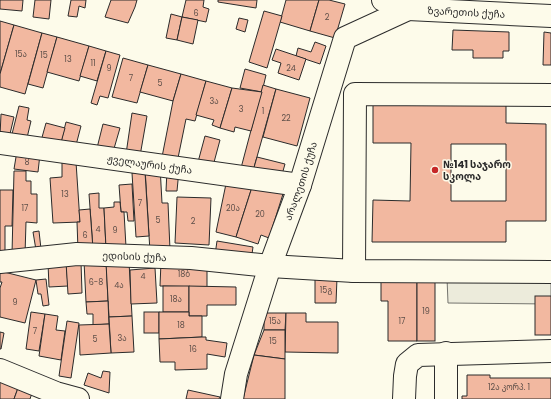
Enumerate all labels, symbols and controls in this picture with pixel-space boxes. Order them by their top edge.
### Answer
street label: ზვარეთის ქუჩა [427,3,506,22]
house number: 6 [193,8,199,19]
house number: 2 [325,12,330,23]
house number: 15ა [15,49,27,60]
house number: 15 [40,50,48,61]
house number: 13 [64,54,72,65]
house number: 11 [90,58,96,69]
house number: 9 [106,63,112,74]
house number: 24 [286,63,296,74]
house number: 7 [129,73,134,84]
house number: 5 [157,78,163,89]
house number: 3ა [209,96,219,107]
house number: 3 [239,104,244,115]
house number: 1 [262,106,264,117]
house number: 22 [281,113,291,124]
street label: არალეთის ქუჩა [281,140,321,223]
street label: ჟველაურის ქუჩა [106,151,193,178]
house number: 8 [24,157,30,168]
place label: №141 საჯარო სკოლა [443,157,511,184]
marker: №141 საჯარო სკოლა [430,165,440,175]
house number: 13 [61,189,69,200]
house number: 7 [138,198,143,209]
house number: 17 [22,203,29,214]
house number: 20ა [226,203,240,214]
house number: 20 [255,209,265,220]
house number: 5 [155,215,161,226]
house number: 2 [191,216,196,227]
house number: 4 [95,224,101,235]
house number: 9 [112,225,118,236]
house number: 6 [82,230,88,241]
street label: ედისის ქუჩა [102,248,167,265]
house number: 18ბ [178,269,190,280]
house number: 4 [140,271,146,282]
house number: 6-8 [89,277,103,288]
house number: 4ა [114,280,124,291]
house number: 15გ [320,285,332,296]
house number: 18ა [170,294,182,305]
house number: 9 [12,297,18,308]
house number: 19 [422,306,430,317]
house number: 15ა [269,316,281,327]
house number: 17 [399,316,406,327]
house number: 18 [177,320,185,331]
house number: 7 [33,326,38,337]
house number: 3ა [117,333,127,344]
house number: 5 [92,334,98,345]
house number: 15 [269,336,277,347]
house number: 16 [189,344,197,355]
house number: 12ა კორპ. 1 [488,382,530,393]

